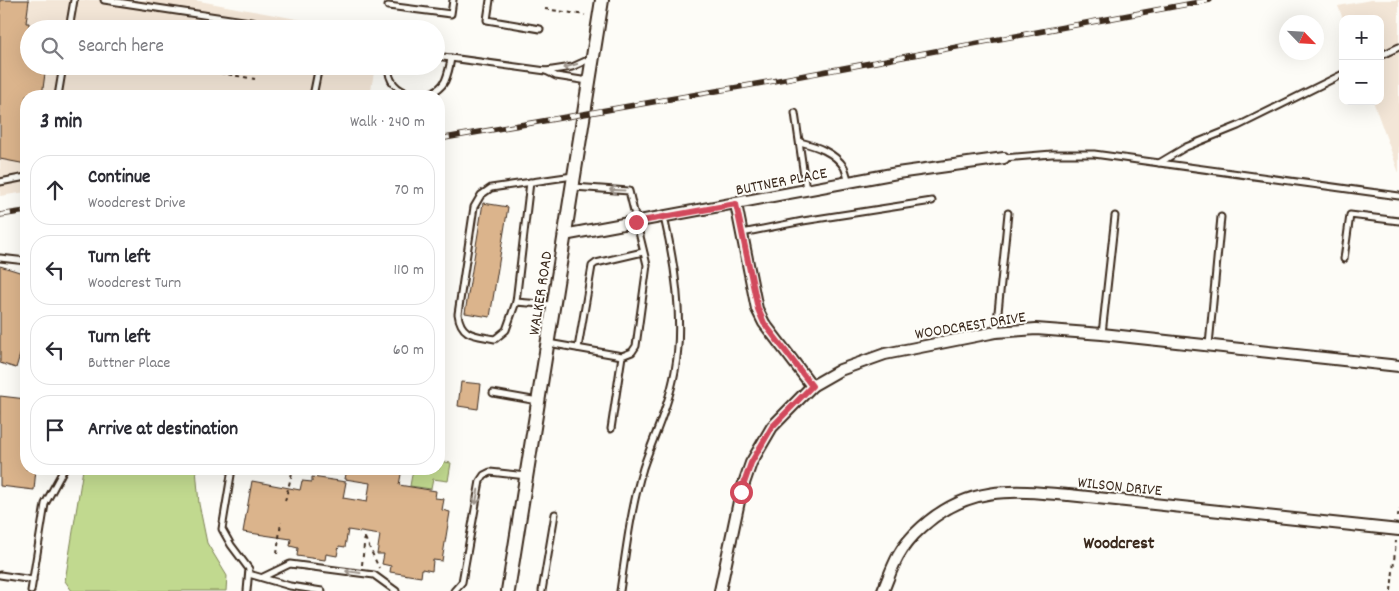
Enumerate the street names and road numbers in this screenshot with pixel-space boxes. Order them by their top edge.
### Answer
street label: BUTTNER PLACE [734,162,830,203]
street label: WALKER ROAD [523,250,559,337]
street label: WOODCREST DRIVE [913,306,1028,347]
street label: WILSON DRIVE [1077,472,1164,503]

